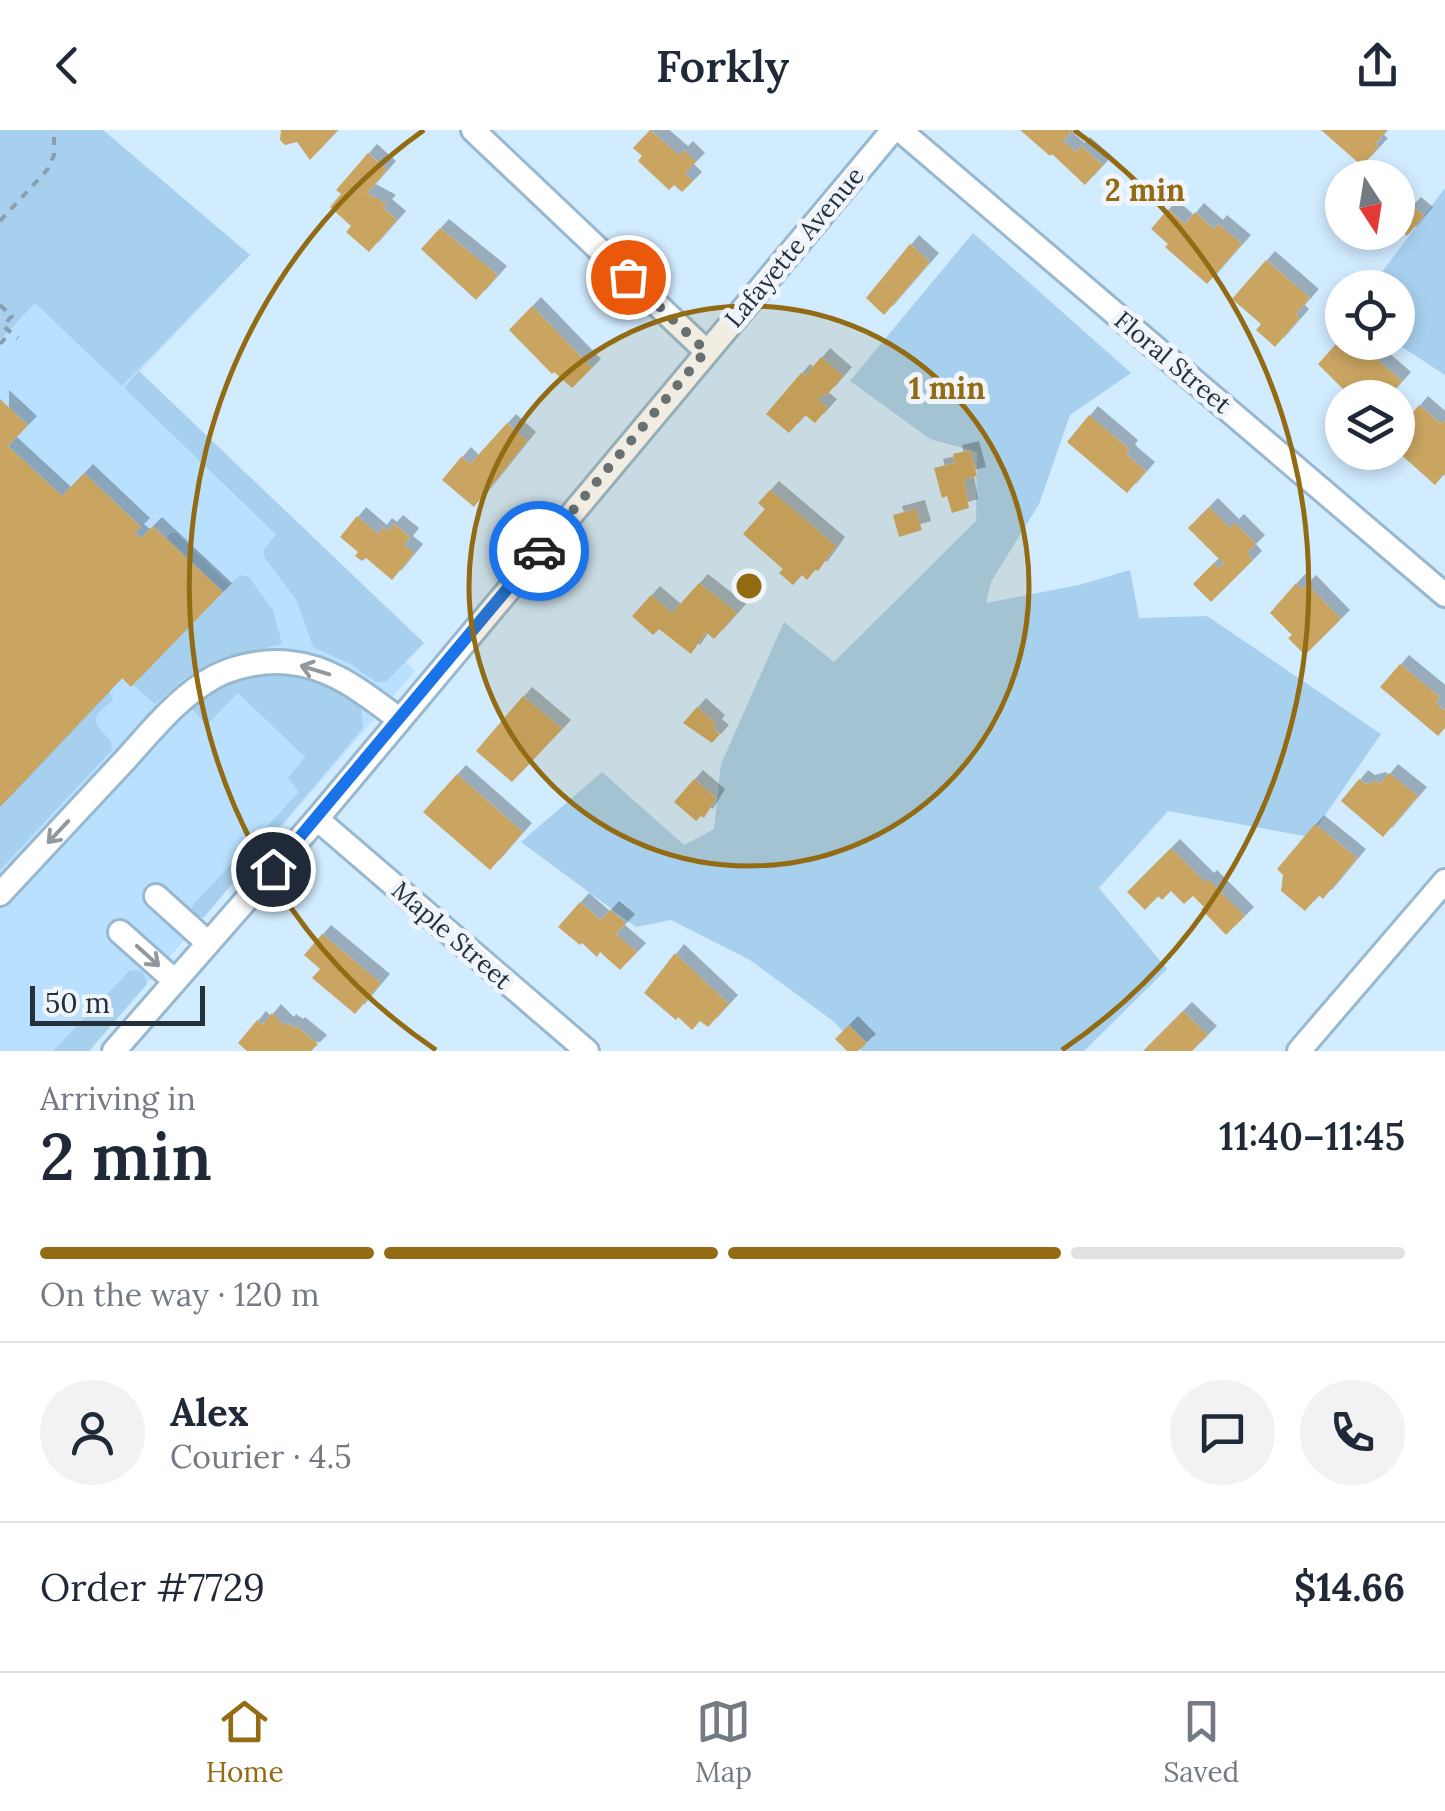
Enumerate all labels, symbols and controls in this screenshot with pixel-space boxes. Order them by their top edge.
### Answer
text: Forkly [656,37,789,94]
icon: back [40,38,95,93]
icon: share [1350,38,1405,93]
street label: Lafayette Avenue [717,160,871,334]
north arrow [1325,160,1415,250]
map controls [1325,160,1415,470]
text: 2 min [1105,171,1185,209]
pin [586,235,671,320]
icon: bag [601,250,656,305]
button: locate [1325,270,1415,360]
street label: Floral Street [1108,304,1238,420]
text: 1 min [909,369,985,407]
button: layers [1325,380,1415,470]
courier [489,501,589,601]
icon: car [512,524,567,579]
centre of rings [731,568,767,604]
one-way arrow [300,659,332,677]
one-way arrow [46,819,70,843]
pin [231,827,316,912]
icon: home [246,842,301,897]
street label: Maple Street [385,874,519,996]
one-way arrow [135,945,160,968]
scale bar [30,981,205,1026]
text: 50 m [45,985,110,1021]
text: Arriving in [40,1078,196,1119]
text: 11:40–11:45 [1219,1112,1405,1160]
text: 2 min [40,1115,212,1198]
text: On the way · 120 m [40,1274,320,1315]
button: person [40,1380,145,1485]
button: chat [1170,1380,1275,1485]
button: phone [1300,1380,1405,1485]
text: Alex [170,1388,249,1436]
text: Courier · 4.5 [170,1436,352,1477]
text: Order #7729 [40,1563,265,1611]
text: $14.66 [1294,1563,1405,1611]
tab: Home [206,1694,284,1790]
tab: Map [695,1694,752,1790]
tab: Saved [1163,1694,1239,1790]

